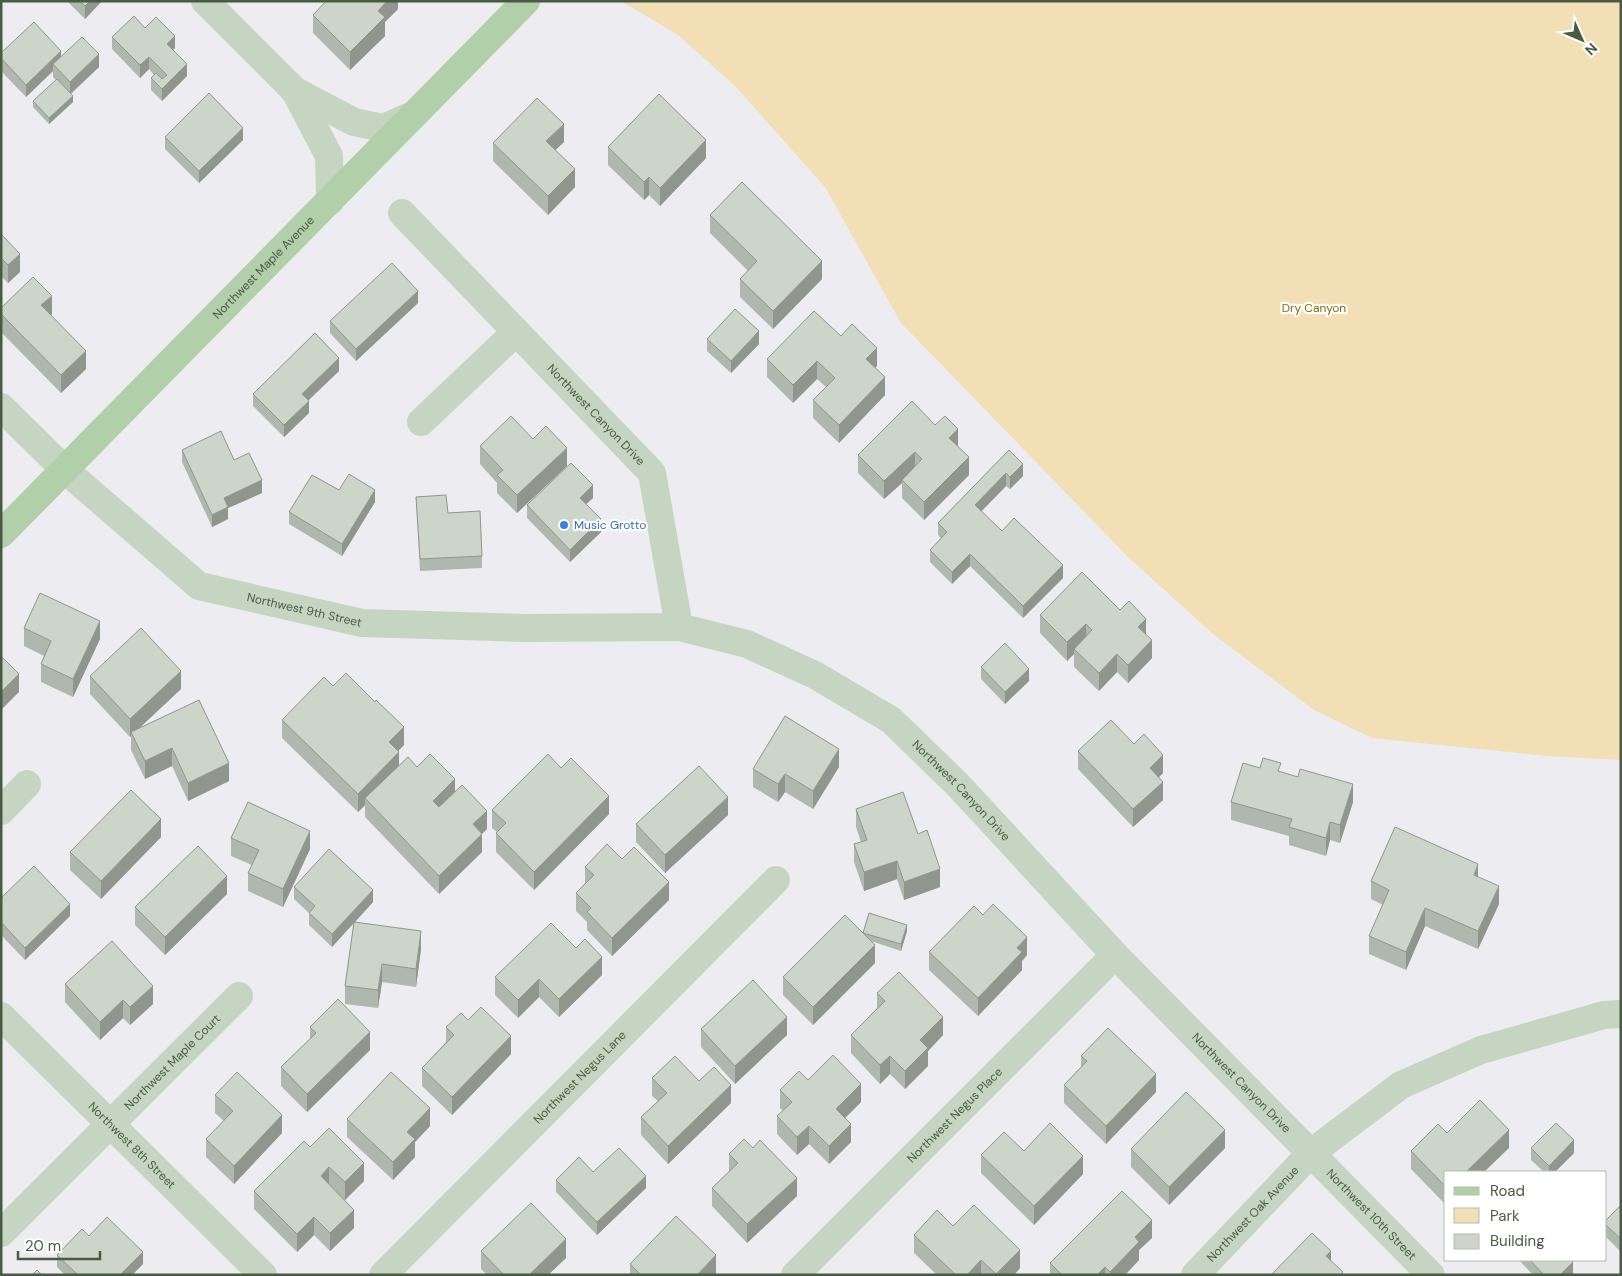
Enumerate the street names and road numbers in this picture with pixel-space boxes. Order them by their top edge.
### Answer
street label: Northwest Maple Avenue [209,212,318,323]
street label: Northwest Canyon Drive [544,361,649,469]
street label: Northwest 9th Street [245,589,364,631]
street label: Northwest Canyon Drive [909,737,1014,845]
street label: Northwest Maple Court [121,1011,224,1114]
street label: Northwest Negus Lane [530,1027,630,1127]
street label: Northwest Canyon Drive [1188,1029,1294,1137]
street label: Northwest Negus Place [904,1064,1006,1166]
street label: Northwest 8th Street [85,1098,179,1192]
street label: Northwest Oak Avenue [1203,1163,1303,1266]
street label: Northwest 10th Street [1323,1166,1420,1264]

